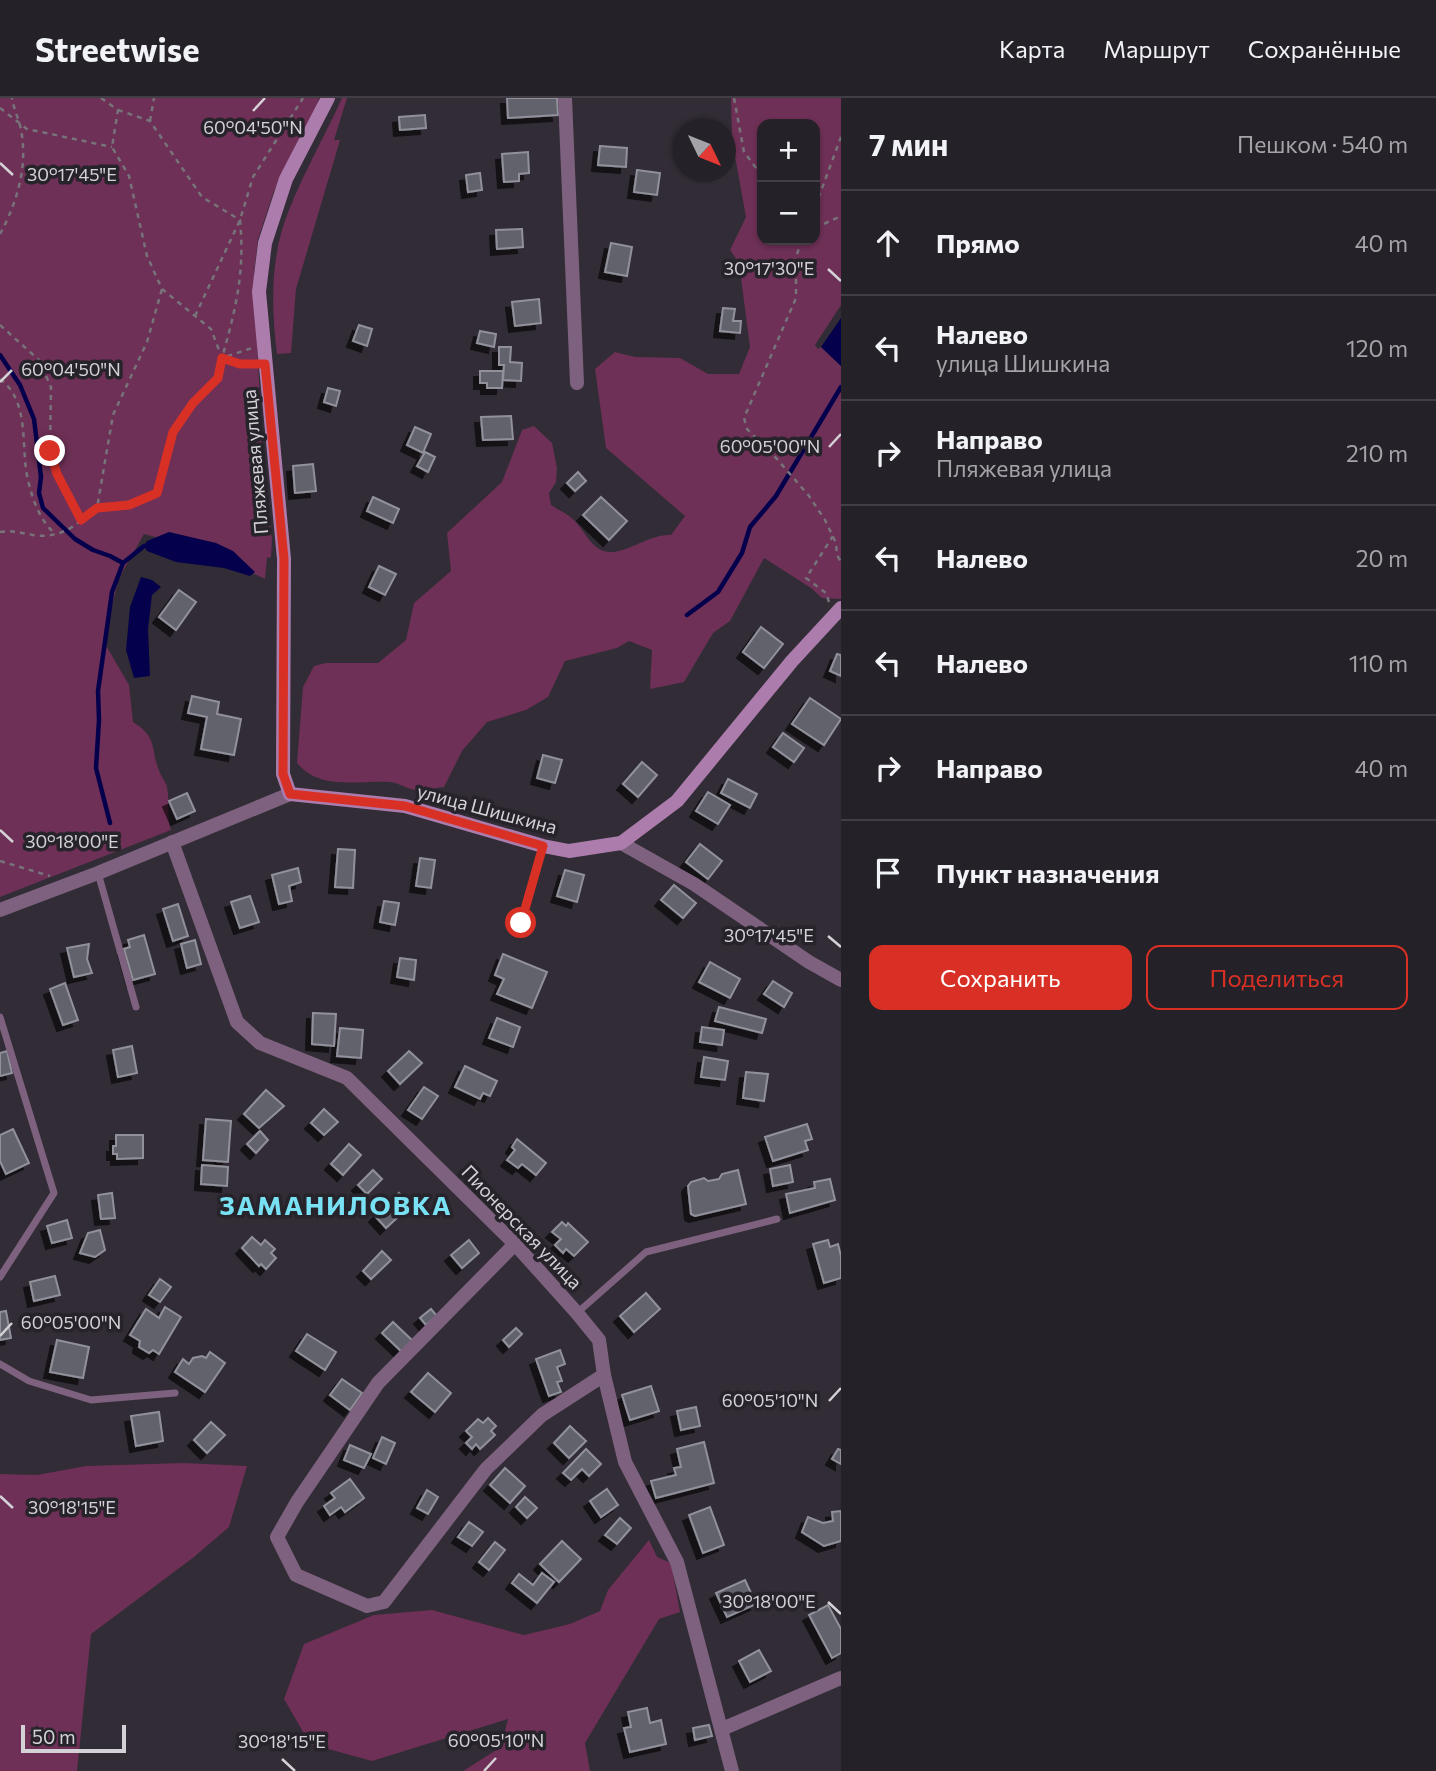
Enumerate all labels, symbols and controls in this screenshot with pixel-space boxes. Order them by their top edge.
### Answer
text: Streetwise [35,28,200,69]
text: Карта [999,34,1065,63]
text: Маршрут [1103,34,1210,63]
text: Сохранённые [1248,34,1401,63]
text: 60°04'50"N [203,116,303,138]
north arrow [673,119,736,182]
map controls [757,119,820,245]
button: + [757,119,820,182]
text: 7 мин [869,125,948,162]
text: Пешком · 540 m [1237,130,1408,158]
text: 30°17'45"E [27,163,117,185]
button: − [757,182,820,245]
icon: ahead [869,224,907,262]
text: Прямо [936,227,1020,258]
text: 40 m [1355,229,1408,257]
text: 30°17'30"E [724,257,814,279]
text: Налево [936,318,1028,349]
icon: left [869,329,907,367]
text: 120 m [1346,334,1408,362]
text: улица Шишкина [936,349,1110,377]
text: 60°04'50"N [21,358,121,380]
street label: Пляжевая улица [237,389,272,535]
text: Направо [936,423,1043,454]
icon: right [869,434,907,472]
route end [34,435,65,466]
text: 60°05'00"N [720,435,820,457]
text: 210 m [1346,439,1408,467]
text: Пляжевая улица [936,454,1112,482]
icon: left [869,539,907,577]
text: Налево [936,542,1028,573]
text: 20 m [1356,544,1408,572]
icon: left [869,644,907,682]
text: Налево [936,647,1028,678]
text: 110 m [1349,649,1408,677]
icon: right [869,749,907,787]
text: Направо [936,752,1043,783]
text: 40 m [1355,754,1408,782]
street label: улица Шишкина [415,779,560,838]
text: 30°18'00"E [25,830,119,852]
icon: arrive [869,854,907,892]
text: Пункт назначения [936,857,1160,888]
route start [505,907,536,938]
text: 30°17'45"E [724,924,814,946]
button: Сохранить [869,945,1132,1010]
button: Поделиться [1146,945,1408,1010]
street label: Пионерская улица [457,1160,587,1293]
district label: ЗАМАНИЛОВКА [219,1189,453,1220]
text: 60°05'00"N [21,1311,121,1333]
text: 60°05'10"N [722,1389,818,1411]
text: 30°18'15"E [28,1496,116,1518]
text: 30°18'00"E [722,1590,816,1612]
scale bar [21,1722,126,1754]
text: 50 m [32,1725,76,1748]
text: 60°05'10"N [448,1729,544,1751]
text: 30°18'15"E [238,1730,326,1752]

